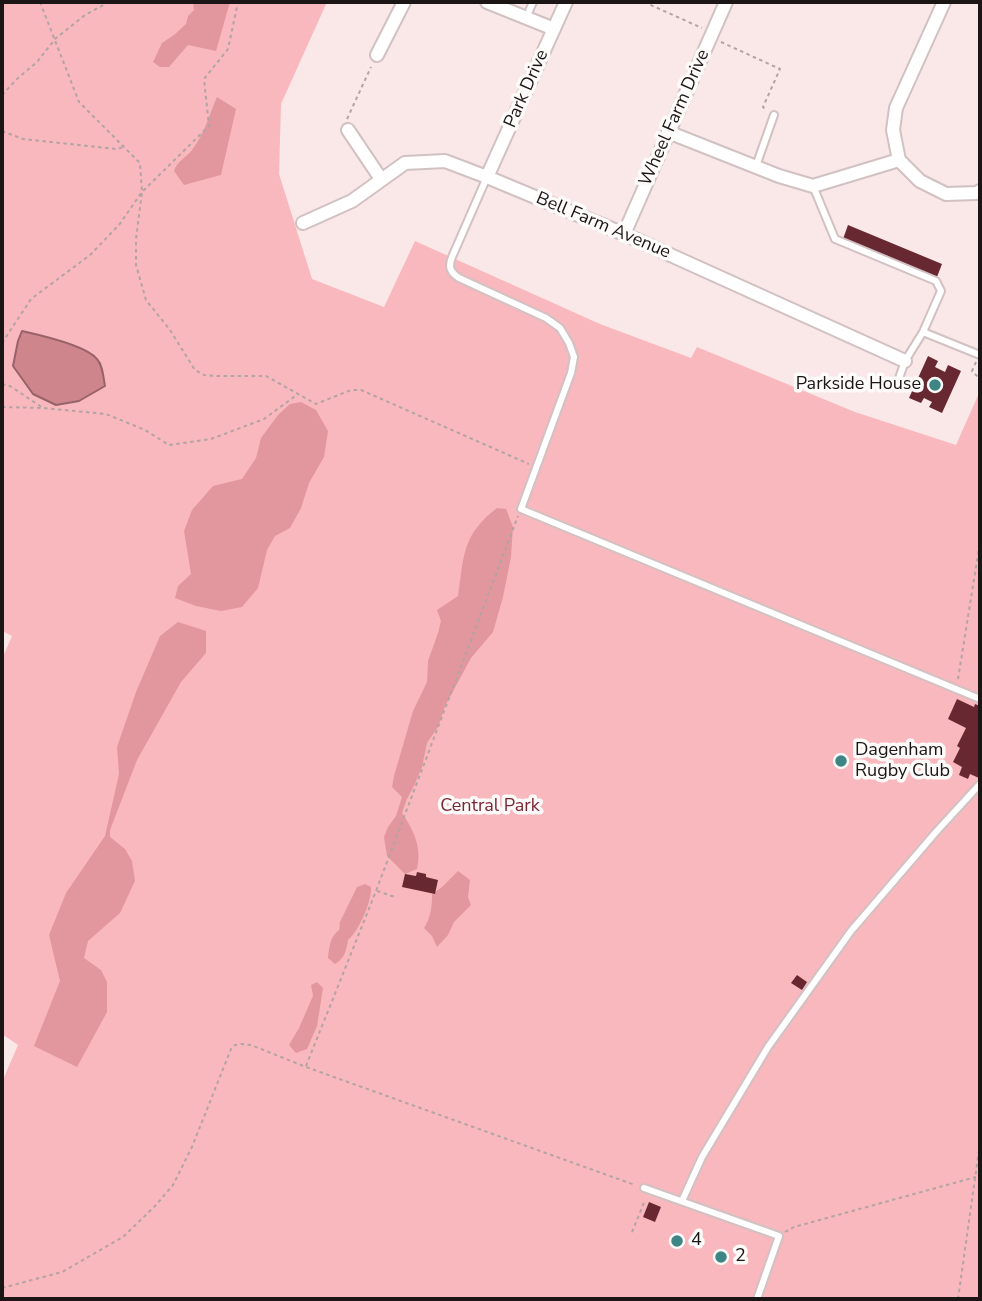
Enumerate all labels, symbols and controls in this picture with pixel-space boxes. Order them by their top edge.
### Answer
street label: Wheel Farm Drive [635,46,715,190]
street label: Park Drive [500,47,554,131]
street label: Bell Farm Avenue [533,188,673,264]
place label: Parkside House [796,374,921,396]
marker: Parkside House [927,377,943,393]
place label: Dagenham Rugby Club [855,740,950,782]
marker: Dagenham Rugby Club [833,753,849,769]
park label: Central Park [440,796,540,818]
place label: 4 [691,1230,702,1252]
marker: 4 [669,1233,685,1249]
place label: 2 [735,1246,746,1268]
marker: 2 [713,1249,729,1265]

